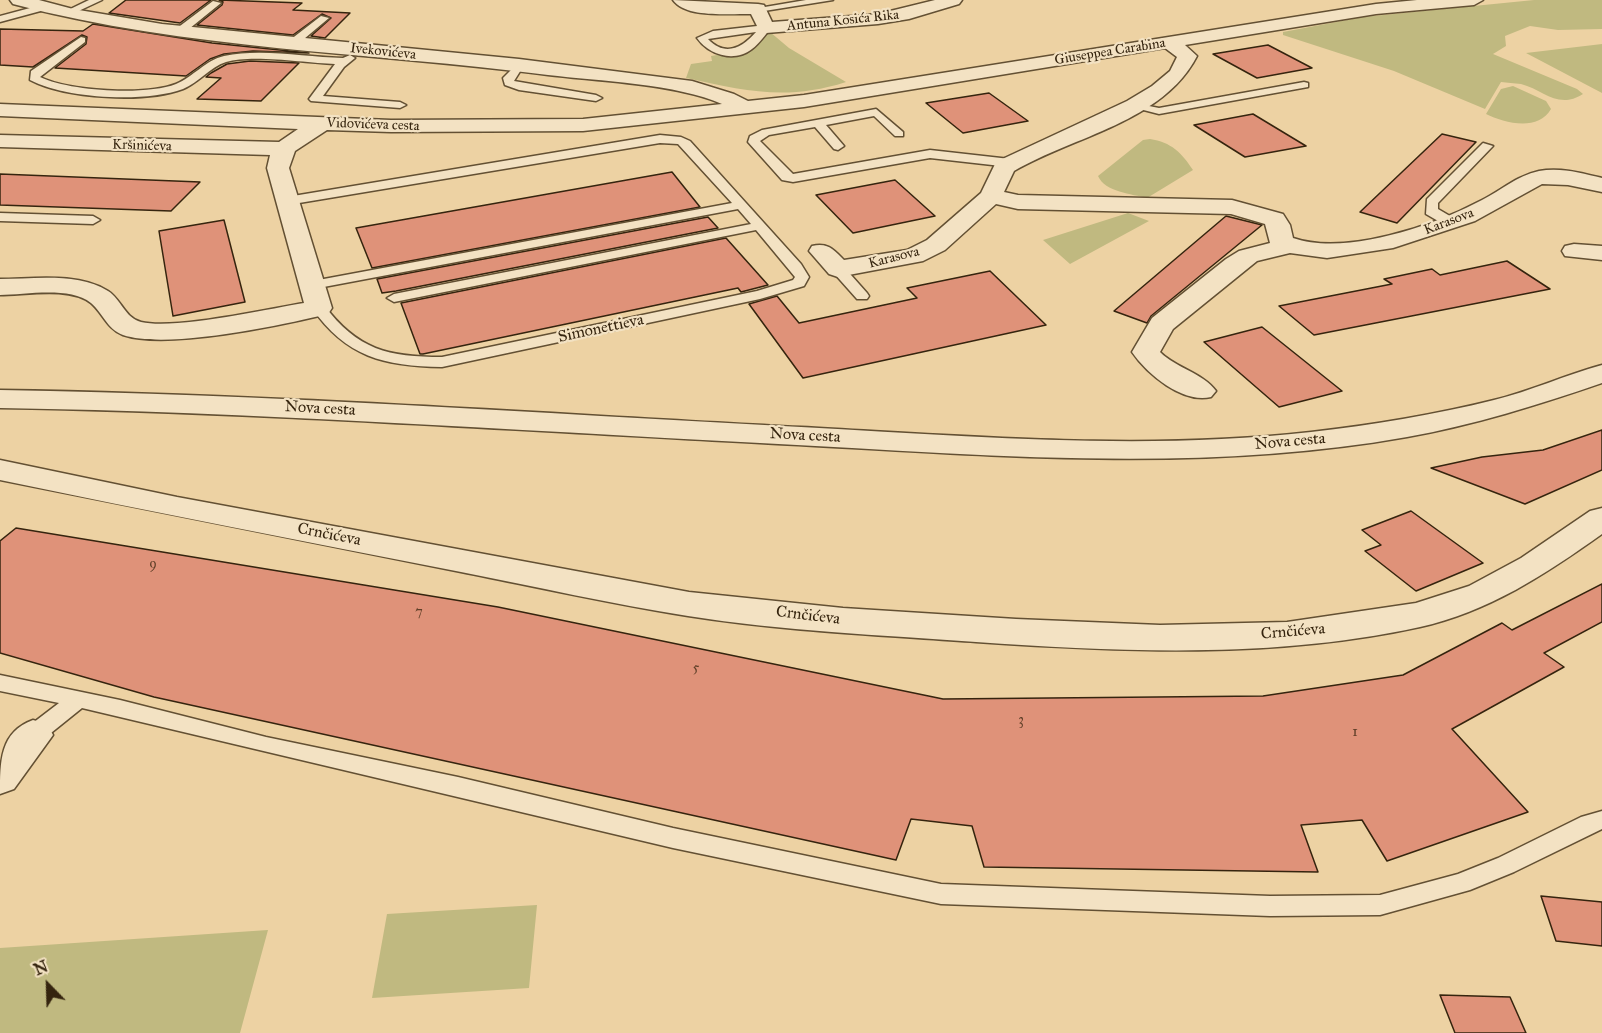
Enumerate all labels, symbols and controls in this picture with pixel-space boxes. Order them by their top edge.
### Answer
street label: Antuna Kosića Rika [786,7,900,35]
street label: Giuseppea Carabina [1053,35,1167,69]
street label: Ivekovićeva [349,40,417,64]
street label: Vidovićeva cesta [326,115,420,135]
street label: Kršinićeva [112,137,172,155]
street label: Karasova [1422,205,1476,239]
street label: Karasova [867,244,921,272]
street label: Simonettieva [556,311,646,347]
street label: Nova cesta [284,398,356,420]
street label: Nova cesta [769,425,841,447]
street label: Nova cesta [1254,429,1326,455]
street label: Crnčićeva [296,519,362,551]
house number: 9 [149,557,157,573]
street label: Crnčićeva [775,603,841,629]
house number: 7 [415,605,423,621]
street label: Crnčićeva [1260,620,1326,644]
house number: 5 [693,661,699,677]
house number: 3 [1018,713,1024,729]
house number: 1 [1352,725,1358,741]
north arrow [18,955,78,1015]
text: N [31,957,51,979]

